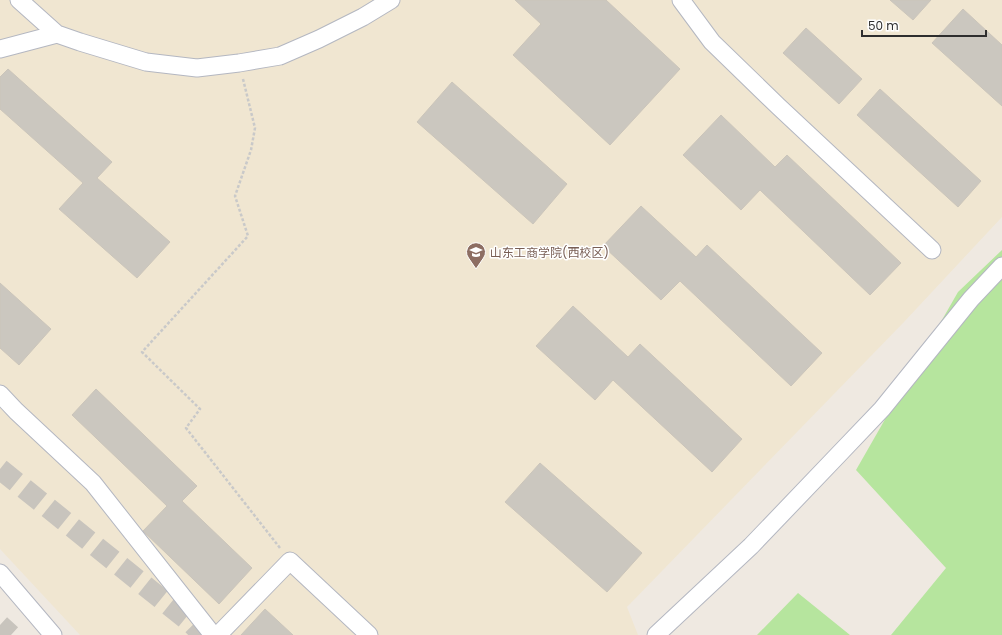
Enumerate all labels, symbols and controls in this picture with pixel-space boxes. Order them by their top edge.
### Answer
scale bar [862,12,986,38]
text: 50 m [868,17,899,34]
school or university icon: 山东工商学院(西校区) [465,241,487,269]
place label: 山东工商学院(西校区) [490,244,609,261]

